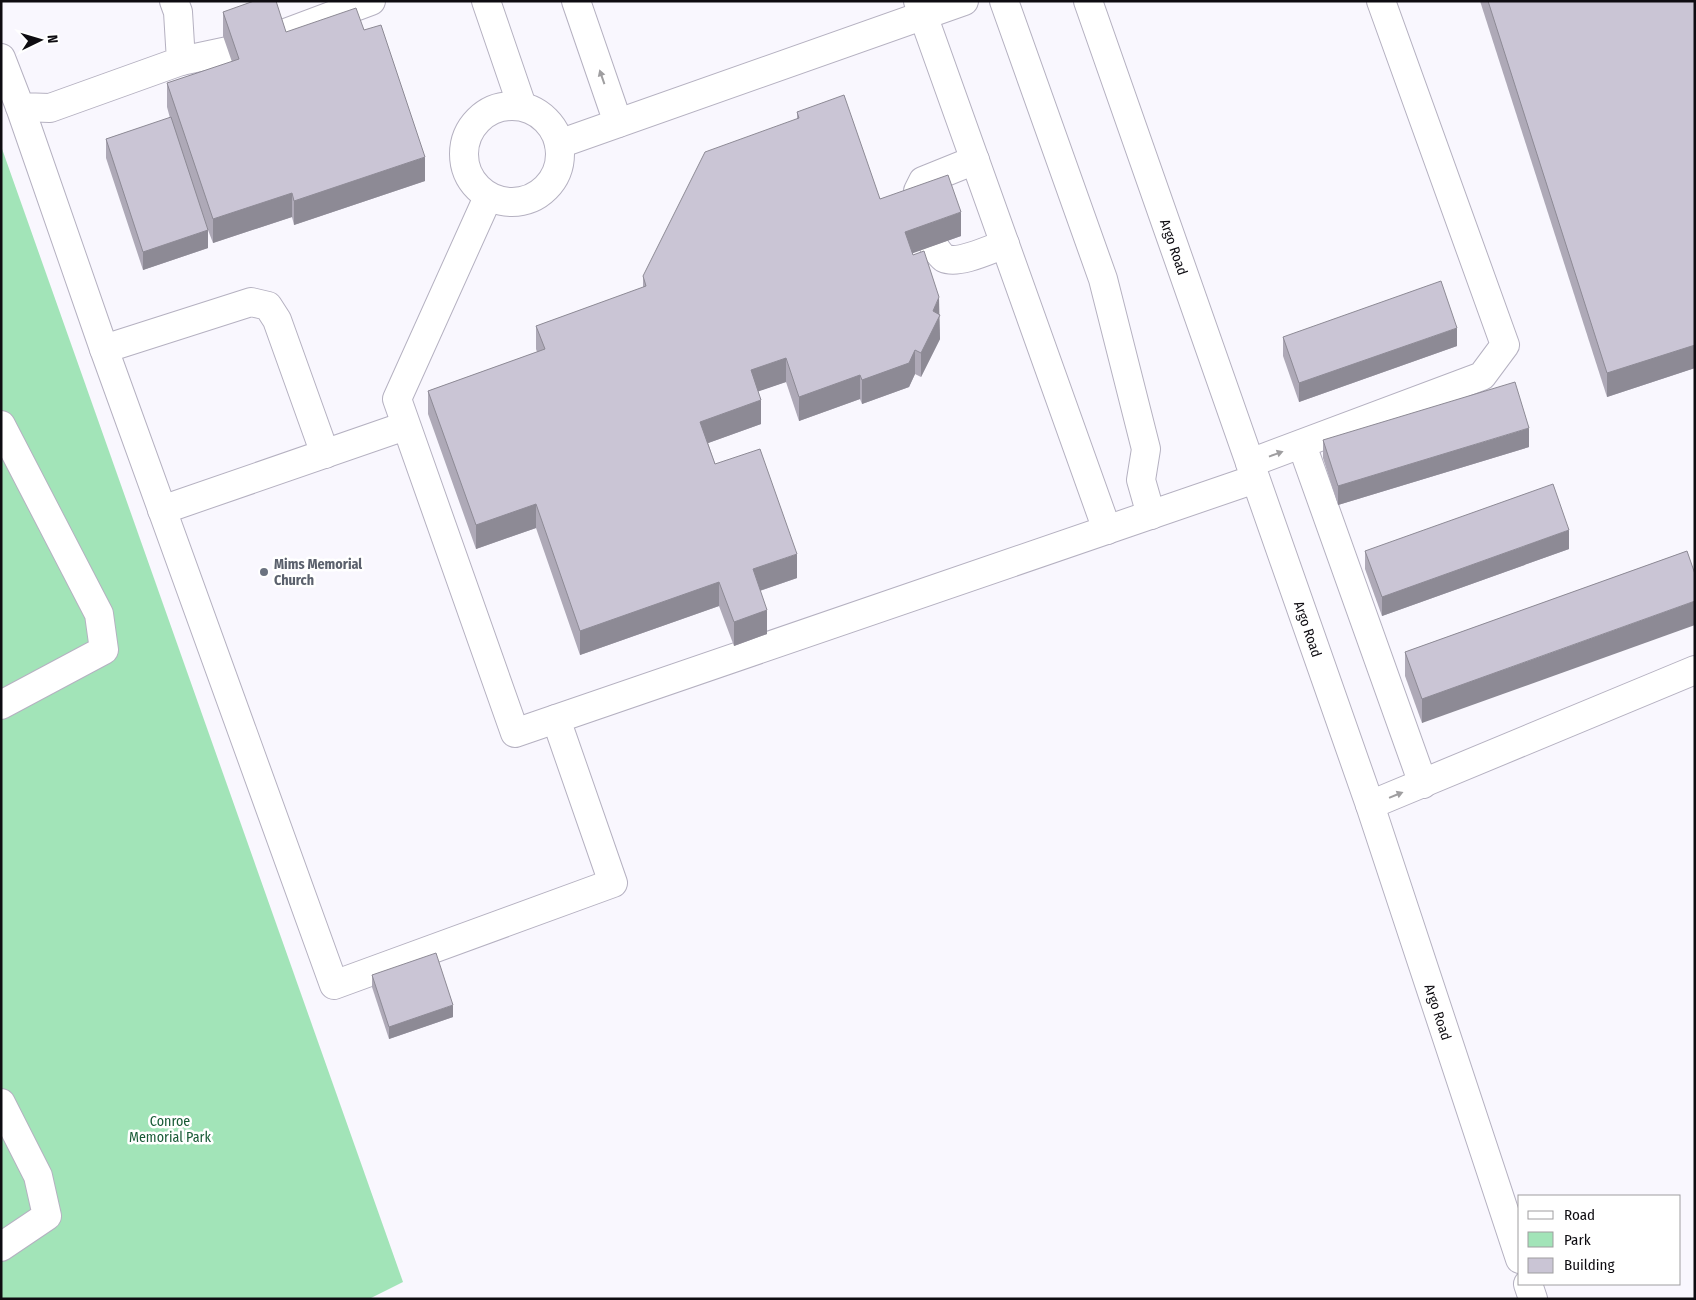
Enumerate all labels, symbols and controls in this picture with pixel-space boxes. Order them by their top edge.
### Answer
north arrow [15,15,65,65]
text: N [44,34,61,44]
one-way arrow [598,69,606,84]
street label: Argo Road [1156,217,1191,277]
one-way arrow [1269,450,1284,458]
place label: Mims Memorial Church [274,556,362,589]
marker: Mims Memorial Church [258,566,270,578]
street label: Argo Road [1290,599,1325,659]
one-way arrow [1389,791,1404,798]
street label: Argo Road [1420,982,1455,1042]
park label: Conroe Memorial Park [129,1113,211,1146]
legend [1518,1195,1681,1285]
text: Road [1564,1206,1595,1224]
text: Park [1564,1231,1591,1249]
text: Building [1564,1256,1615,1274]

